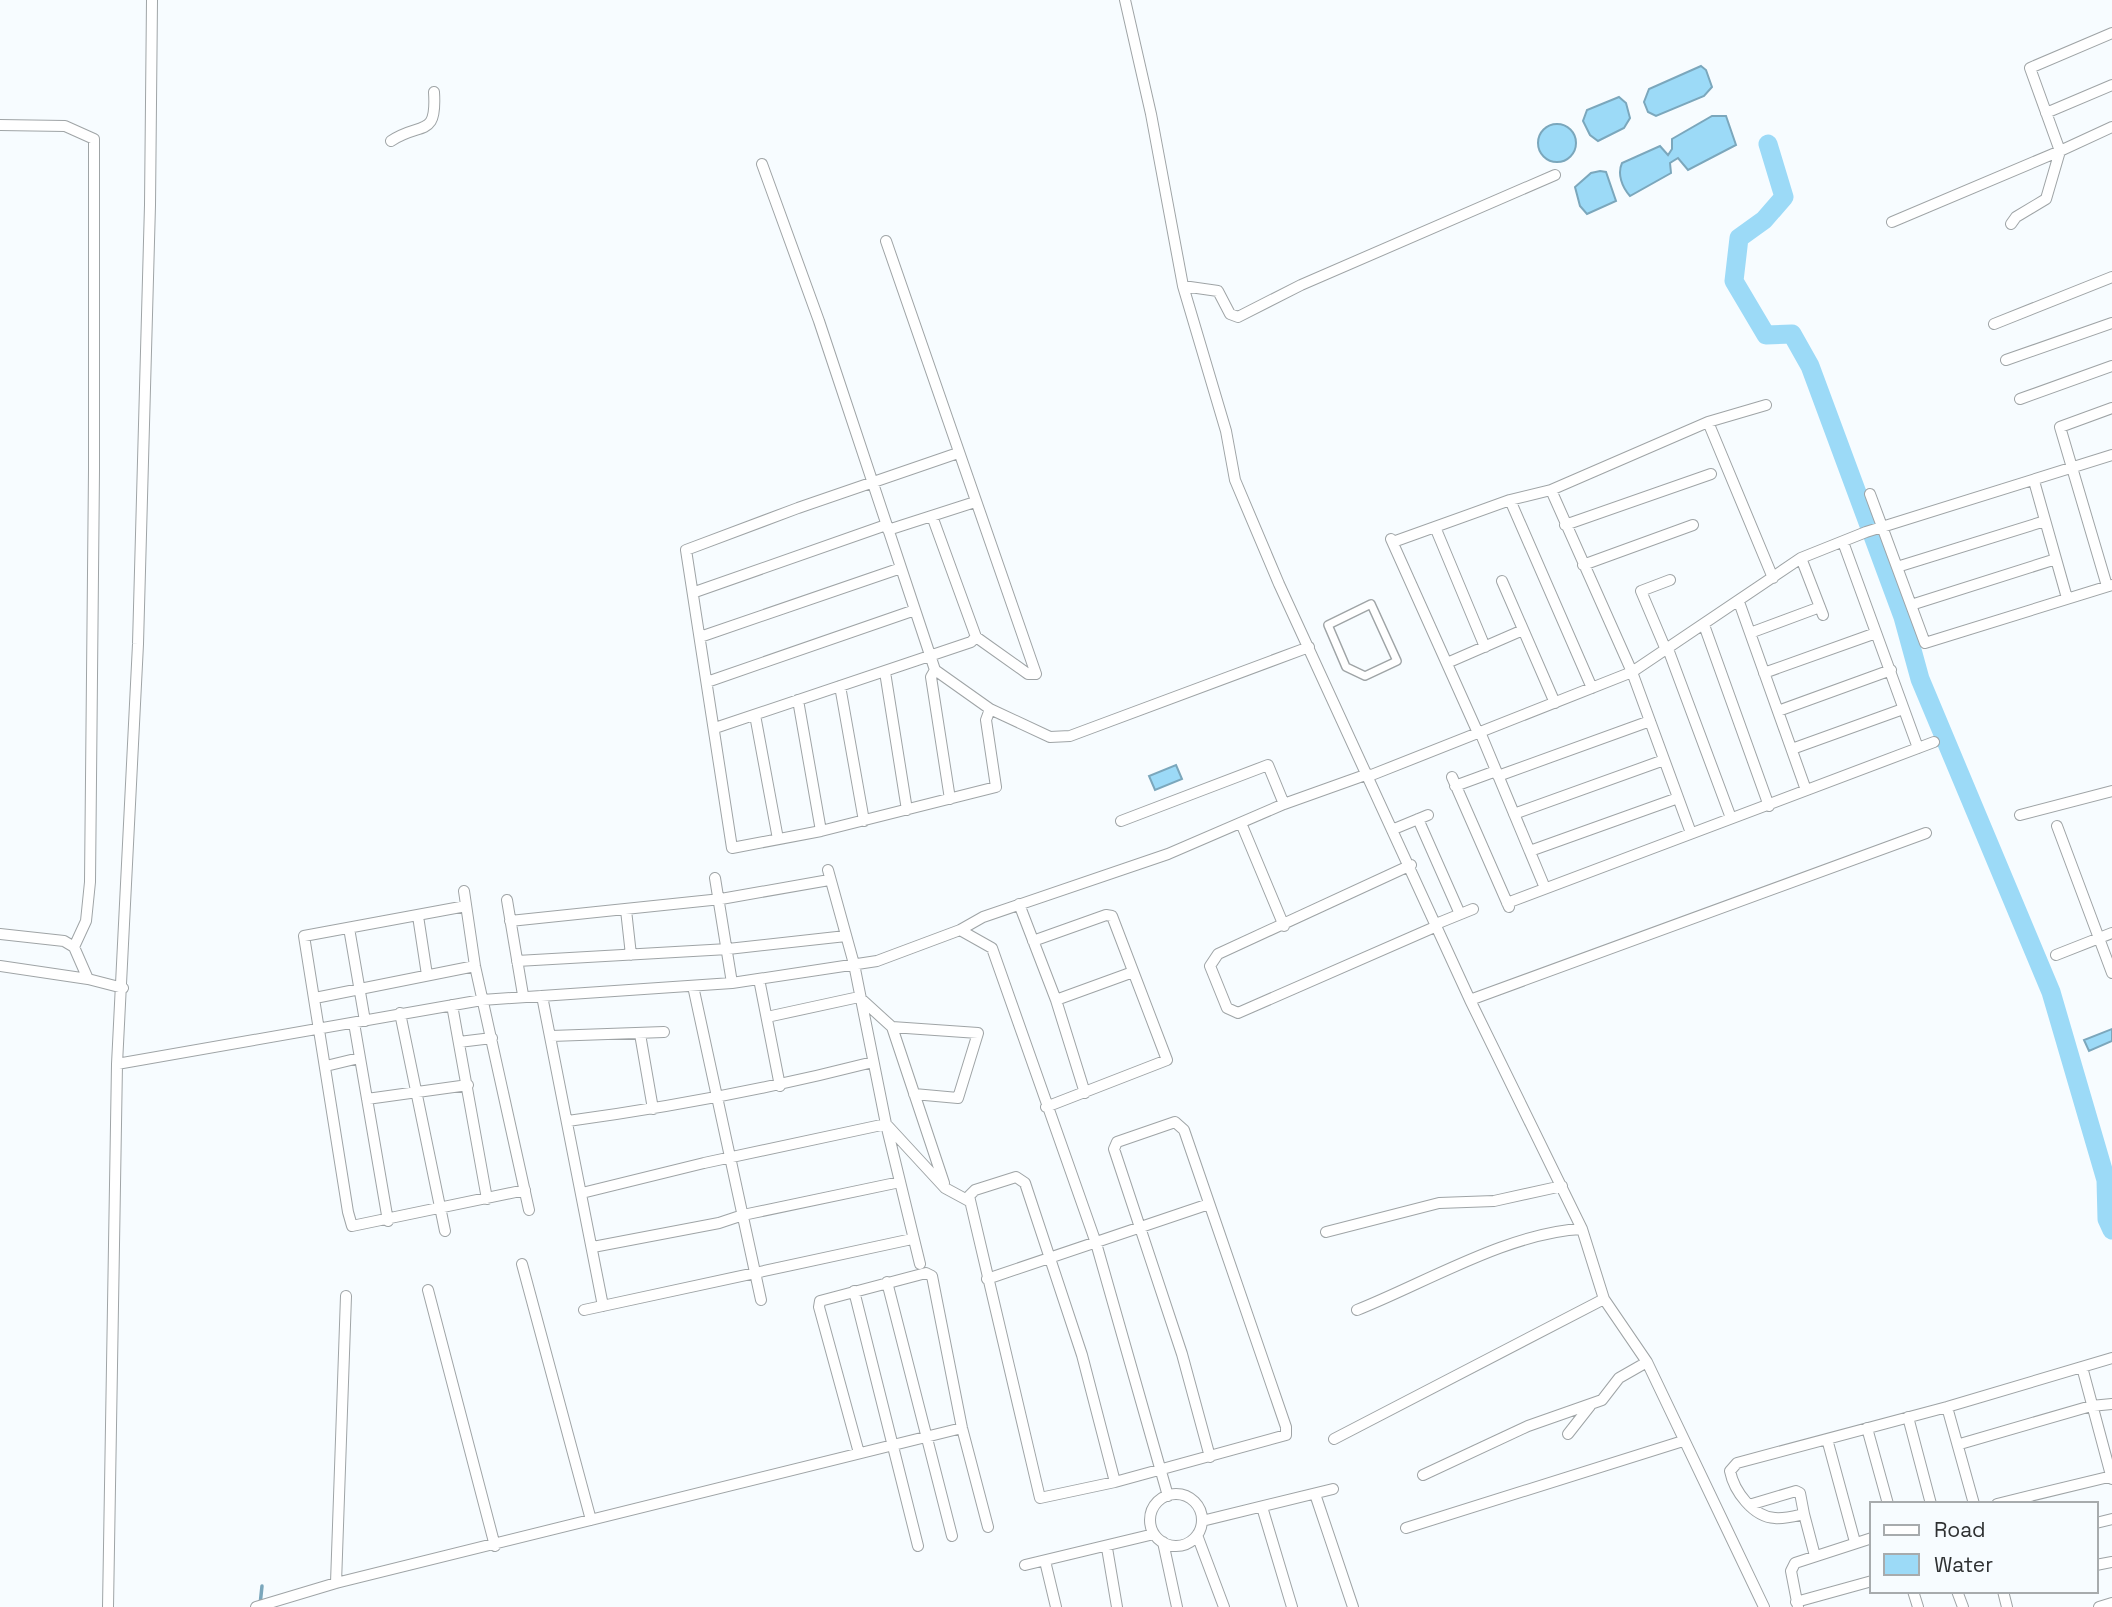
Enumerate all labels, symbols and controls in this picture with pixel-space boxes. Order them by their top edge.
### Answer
legend [1870,1502,2098,1593]
text: Road [1934,1516,1986,1543]
text: Water [1934,1551,1993,1578]

